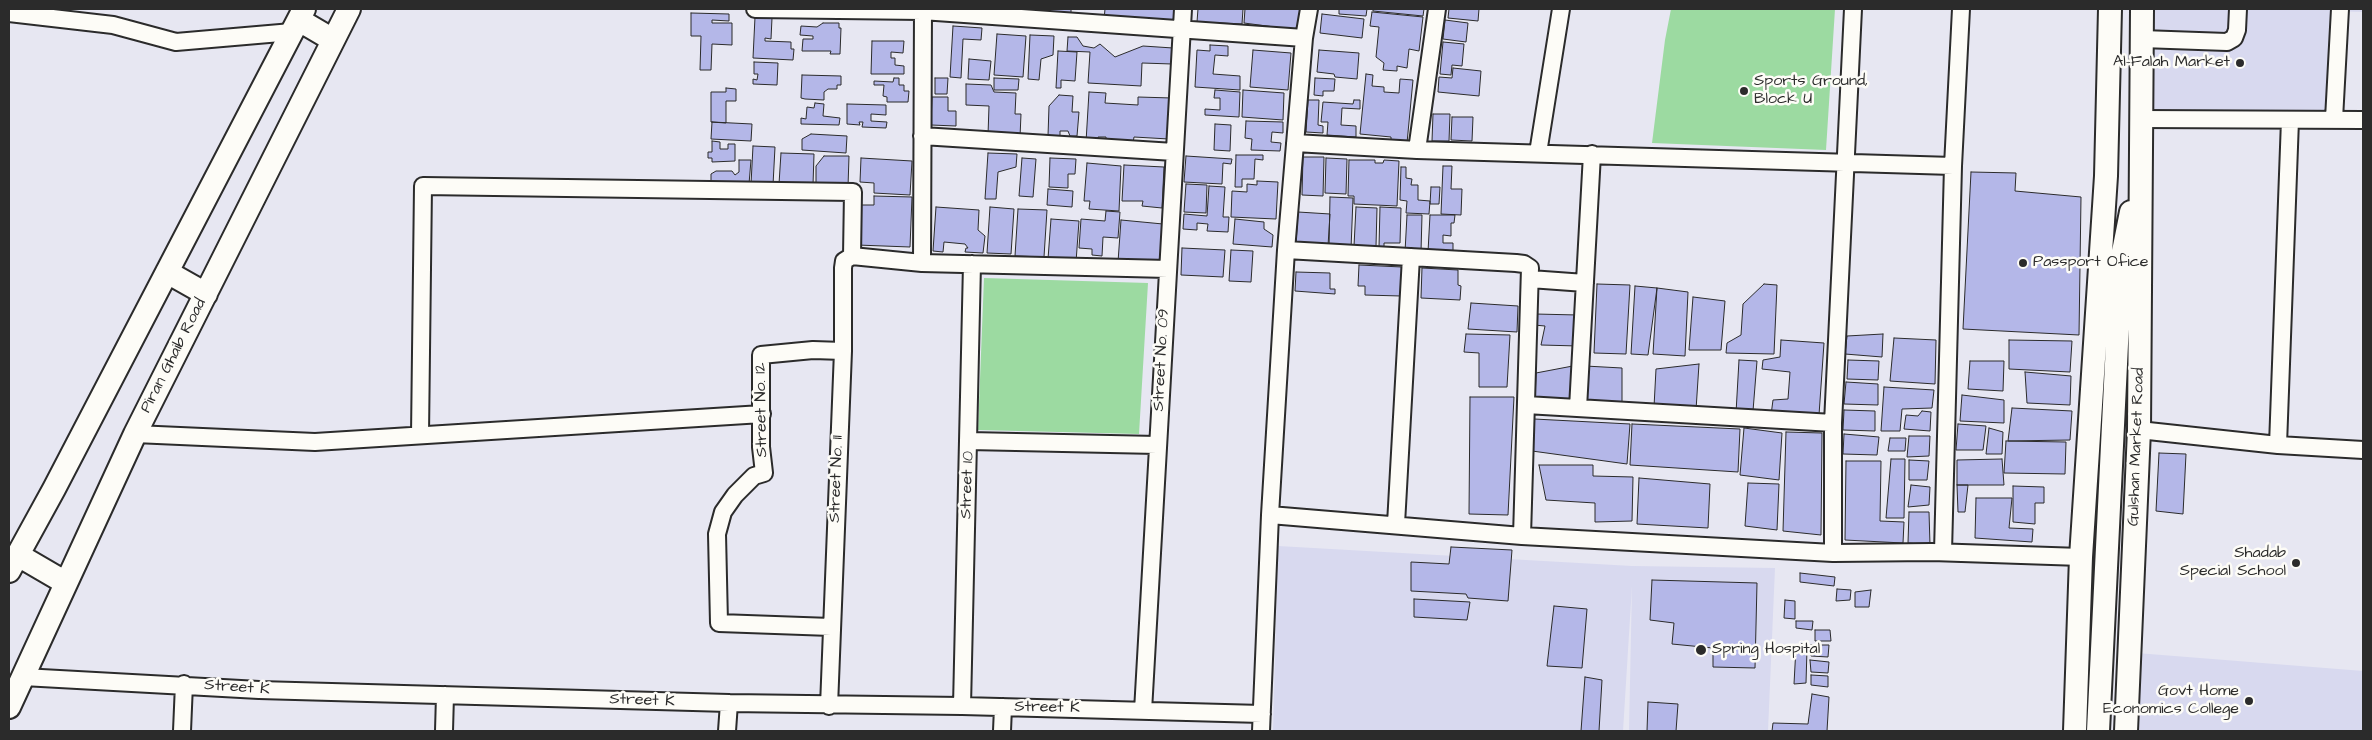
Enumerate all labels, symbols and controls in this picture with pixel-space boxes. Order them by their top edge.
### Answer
place label: Al-Falah Market [2113,53,2230,73]
marker: Al-Falah Market [2234,57,2246,69]
place label: Sports Ground, Block U [1754,72,1868,110]
marker: Sports Ground, Block U [1738,85,1750,97]
place label: Passport Ofice [2033,253,2148,273]
marker: Passport Ofice [2017,257,2029,269]
street label: Piran Ghaib Road [137,296,211,416]
street label: Street No. 09 [1150,308,1174,412]
street label: Street No. 12 [752,363,772,457]
street label: Gulshan Market Road [2125,367,2149,527]
street label: Street No. 11 [826,435,848,523]
street label: Street 10 [957,451,979,519]
place label: Shadab Special School [2180,544,2286,582]
marker: Shadab Special School [2290,557,2302,569]
place label: Spring Hospital [1712,640,1820,660]
marker: Spring Hospital [1694,643,1708,657]
street label: Street K [204,676,270,700]
place label: Govt Home Economics College [2103,682,2239,720]
street label: Street K [609,690,675,712]
marker: Govt Home Economics College [2243,695,2255,707]
street label: Street K [1014,698,1080,718]

